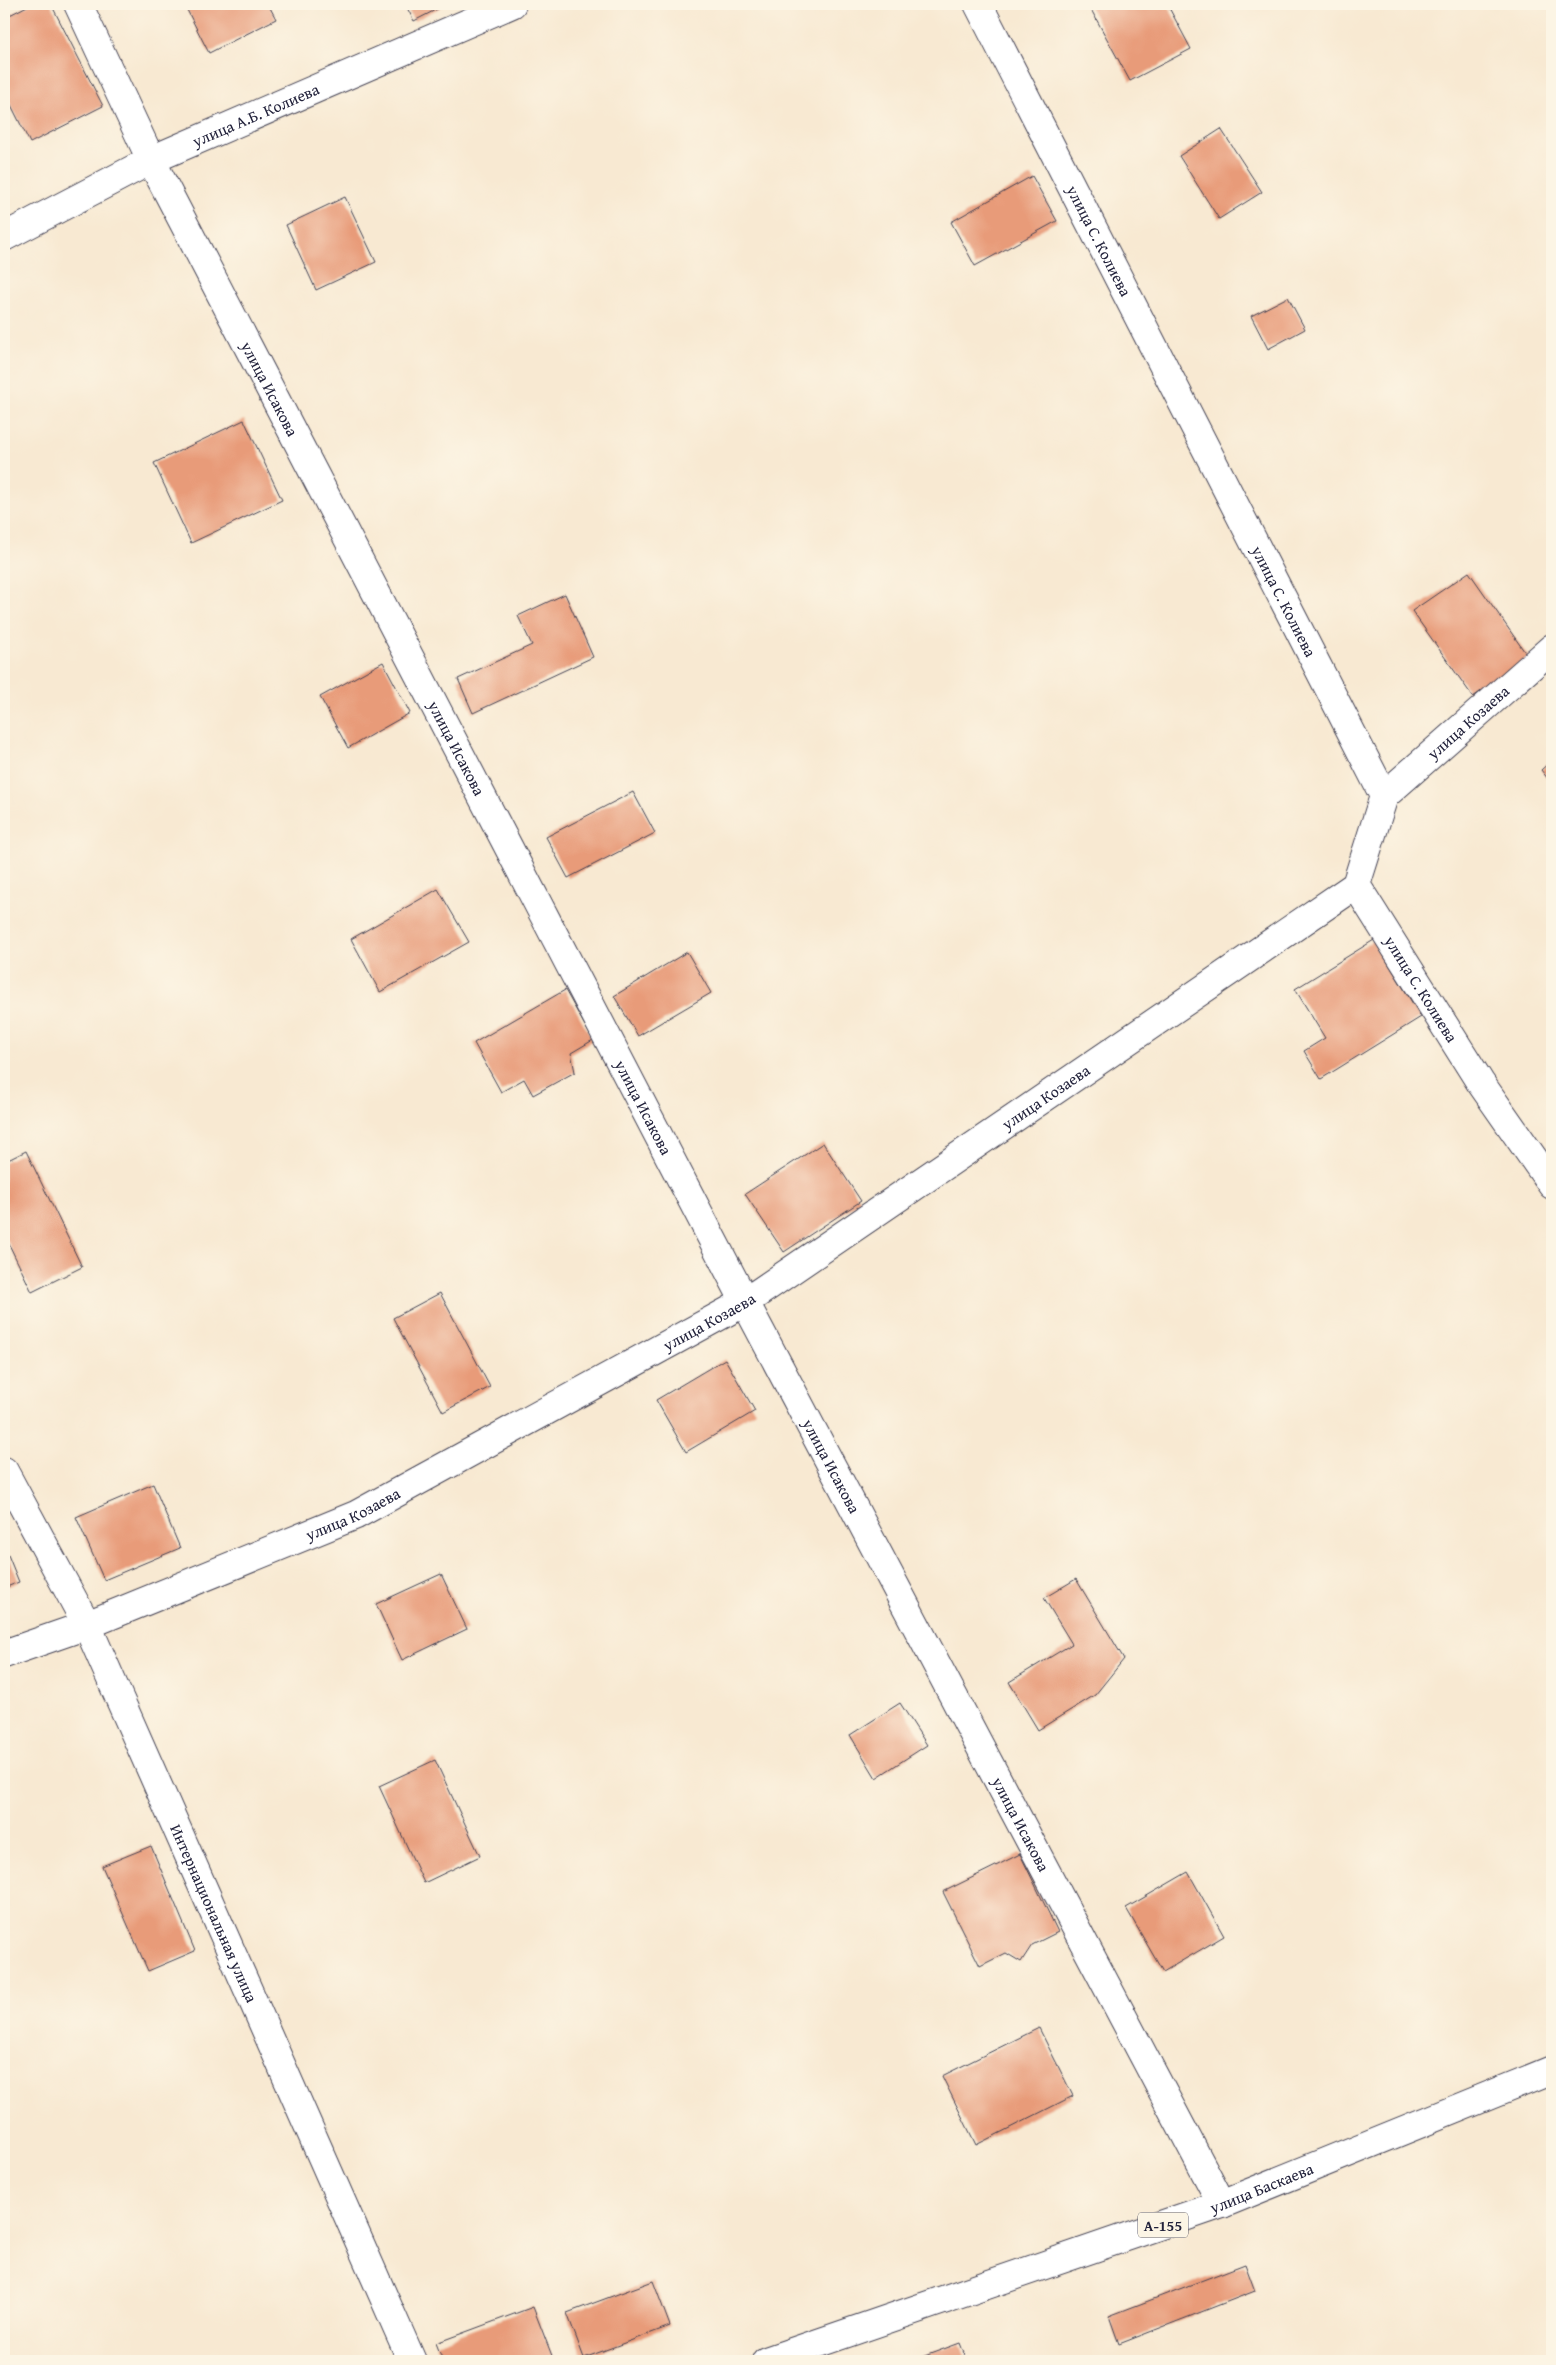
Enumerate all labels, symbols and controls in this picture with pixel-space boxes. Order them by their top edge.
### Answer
street label: улица А.Б. Колиева [188,77,323,153]
street label: улица С. Колиева [1060,180,1138,301]
street label: улица Исакова [235,336,305,441]
street label: улица С. Колиева [1245,540,1323,661]
street label: улица Козаева [1421,679,1515,765]
street label: улица Исакова [422,695,492,800]
street label: улица С. Колиева [1378,930,1464,1047]
street label: улица Исакова [609,1055,679,1159]
street label: улица Козаева [996,1058,1095,1136]
street label: улица Козаева [658,1286,760,1357]
street label: улица Исакова [796,1413,867,1518]
street label: улица Козаева [301,1481,405,1547]
street label: улица Исакова [986,1771,1056,1876]
street label: Интернациональная улица [164,1820,264,2007]
street label: улица Баскаева [1206,2156,1317,2220]
road number: А-155 [1138,2212,1188,2238]

